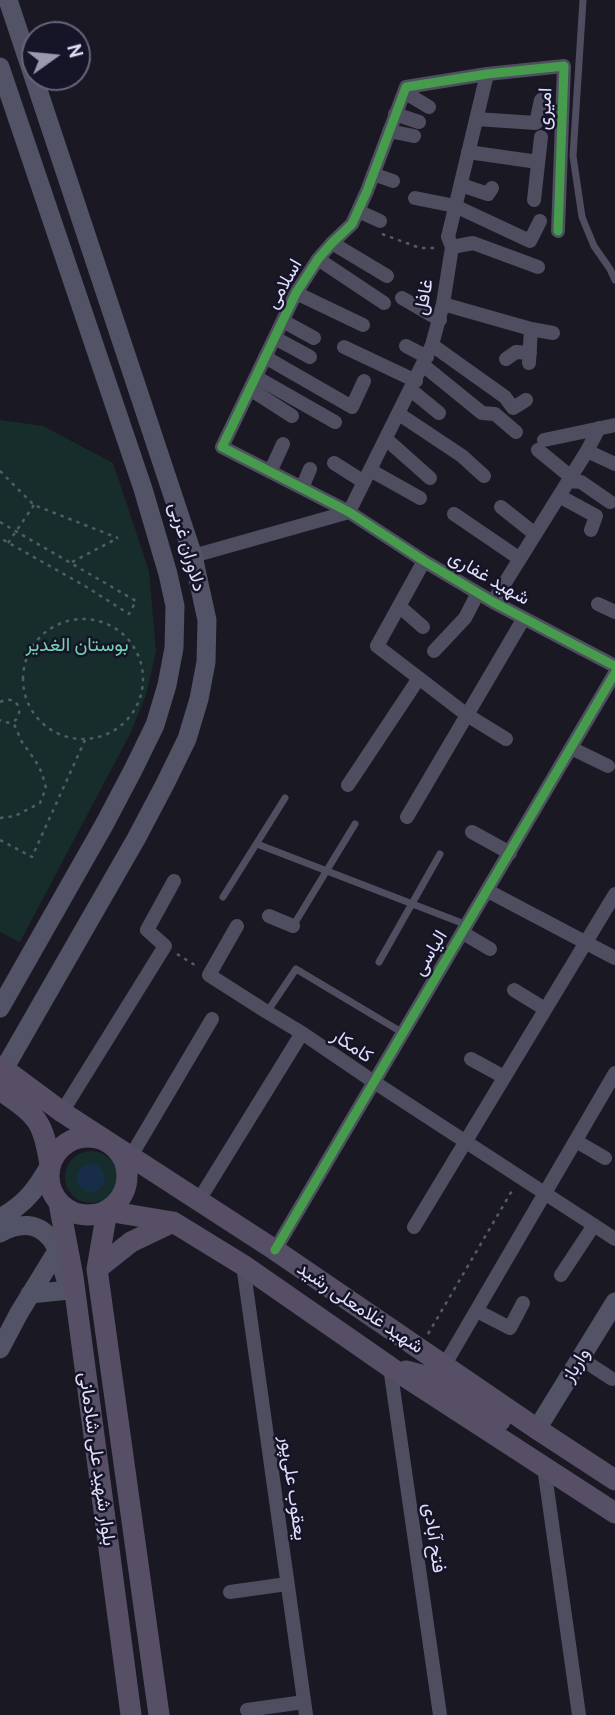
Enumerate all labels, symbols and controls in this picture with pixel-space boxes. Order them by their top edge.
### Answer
north arrow [21,21,91,91]
text: N [62,41,88,60]
street label: امیری [533,87,557,131]
street label: اسلامی [261,255,307,313]
street label: غافل [409,277,439,317]
street label: دلاوران غربی [163,500,211,594]
street label: شهید غفاری [444,546,534,610]
park label: بوستان الغدیر [25,634,129,656]
street label: الیاسی [408,926,452,980]
street label: کامکار [327,1024,377,1068]
street label: شهید غلامعلی رشید [292,1257,428,1359]
street label: وارباز [557,1344,595,1386]
street label: بلوار شهید علی شادمانی [74,1371,120,1547]
street label: یعقوب علی‌پور [274,1434,312,1542]
street label: فتح آبادی [418,1502,450,1574]

